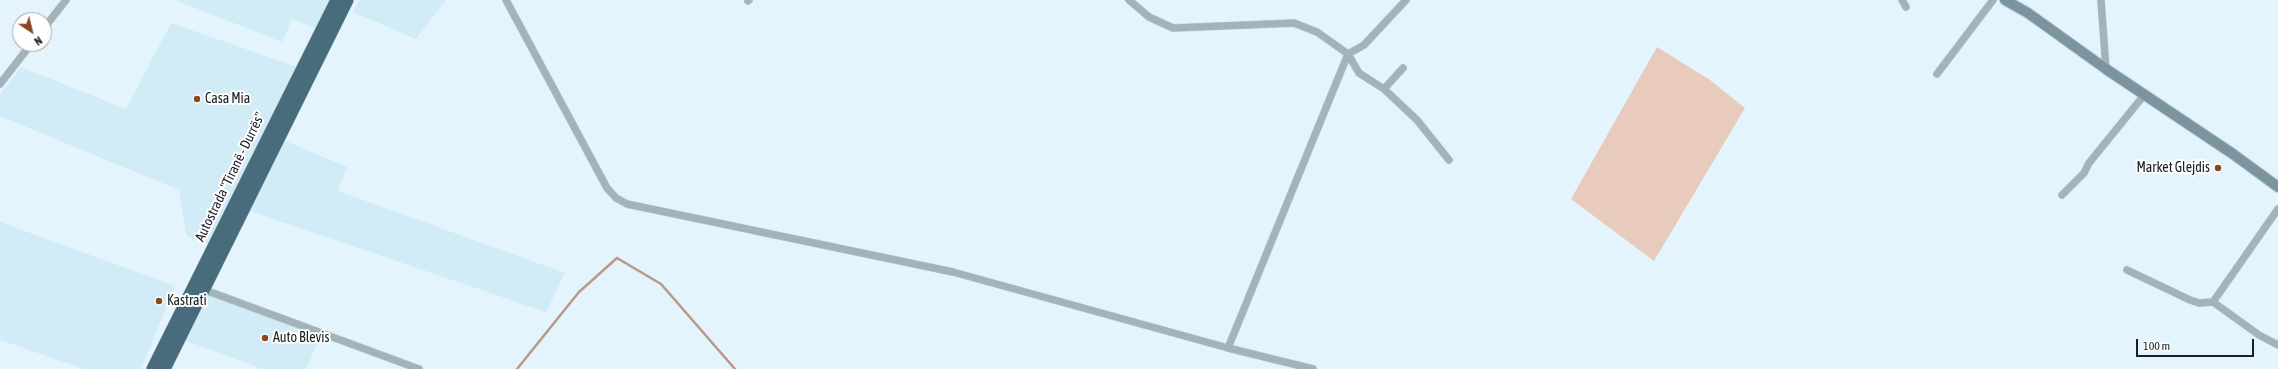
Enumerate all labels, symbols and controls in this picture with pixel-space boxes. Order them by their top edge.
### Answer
north arrow [12,12,52,52]
text: N [32,34,44,48]
place label: Casa Mia [205,91,250,107]
marker: Casa Mia [192,94,202,104]
street label: Autostrada "Tiranë - Durrës" [191,110,269,244]
place label: Market Glejdis [2136,160,2210,176]
marker: Market Glejdis [2213,163,2223,173]
place label: Kastrati [167,293,207,309]
marker: Kastrati [154,296,164,306]
place label: Auto Blevis [273,330,329,346]
scale bar [2138,331,2256,357]
marker: Auto Blevis [260,333,270,343]
text: 100 m [2143,339,2170,353]

